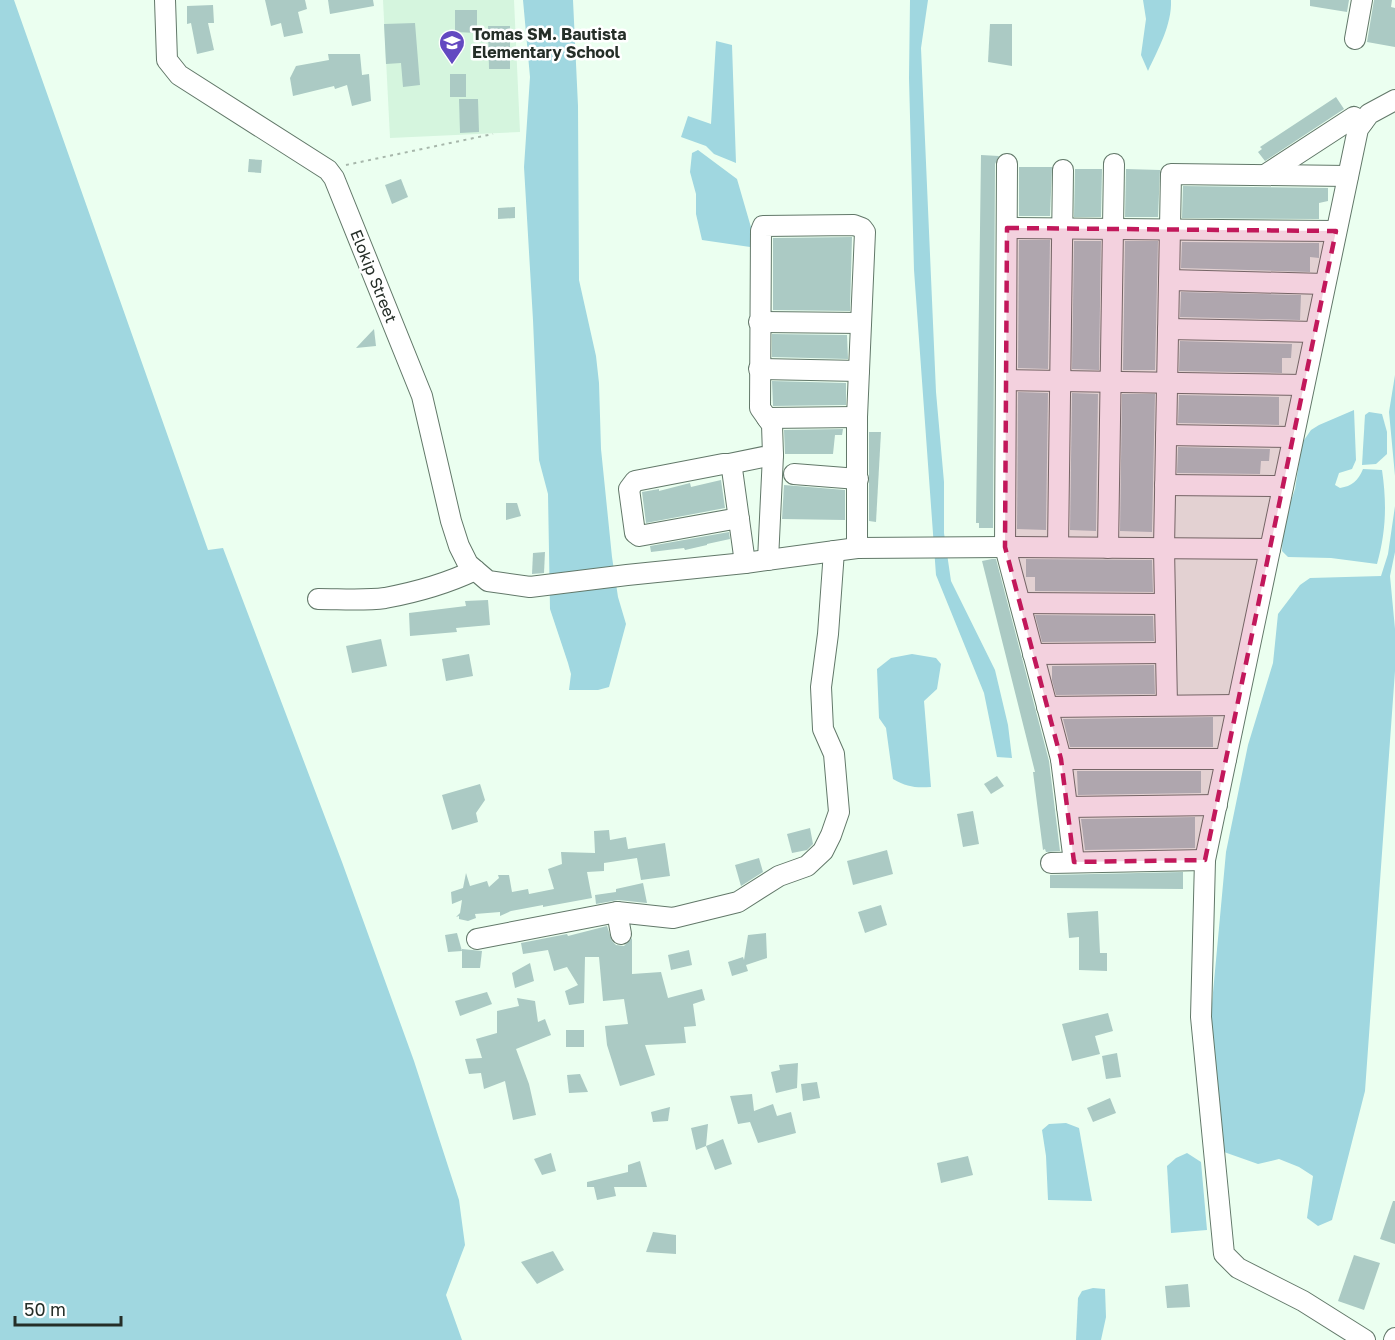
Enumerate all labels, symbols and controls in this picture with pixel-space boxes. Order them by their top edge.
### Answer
place label: Tomas SM. Bautista Elementary School [472,24,626,62]
school or university icon: Tomas SM. Bautista Elementary School [437,28,467,66]
street label: Elokip Street [346,226,402,326]
scale bar [15,1289,122,1327]
text: 50 m [24,1298,66,1320]

